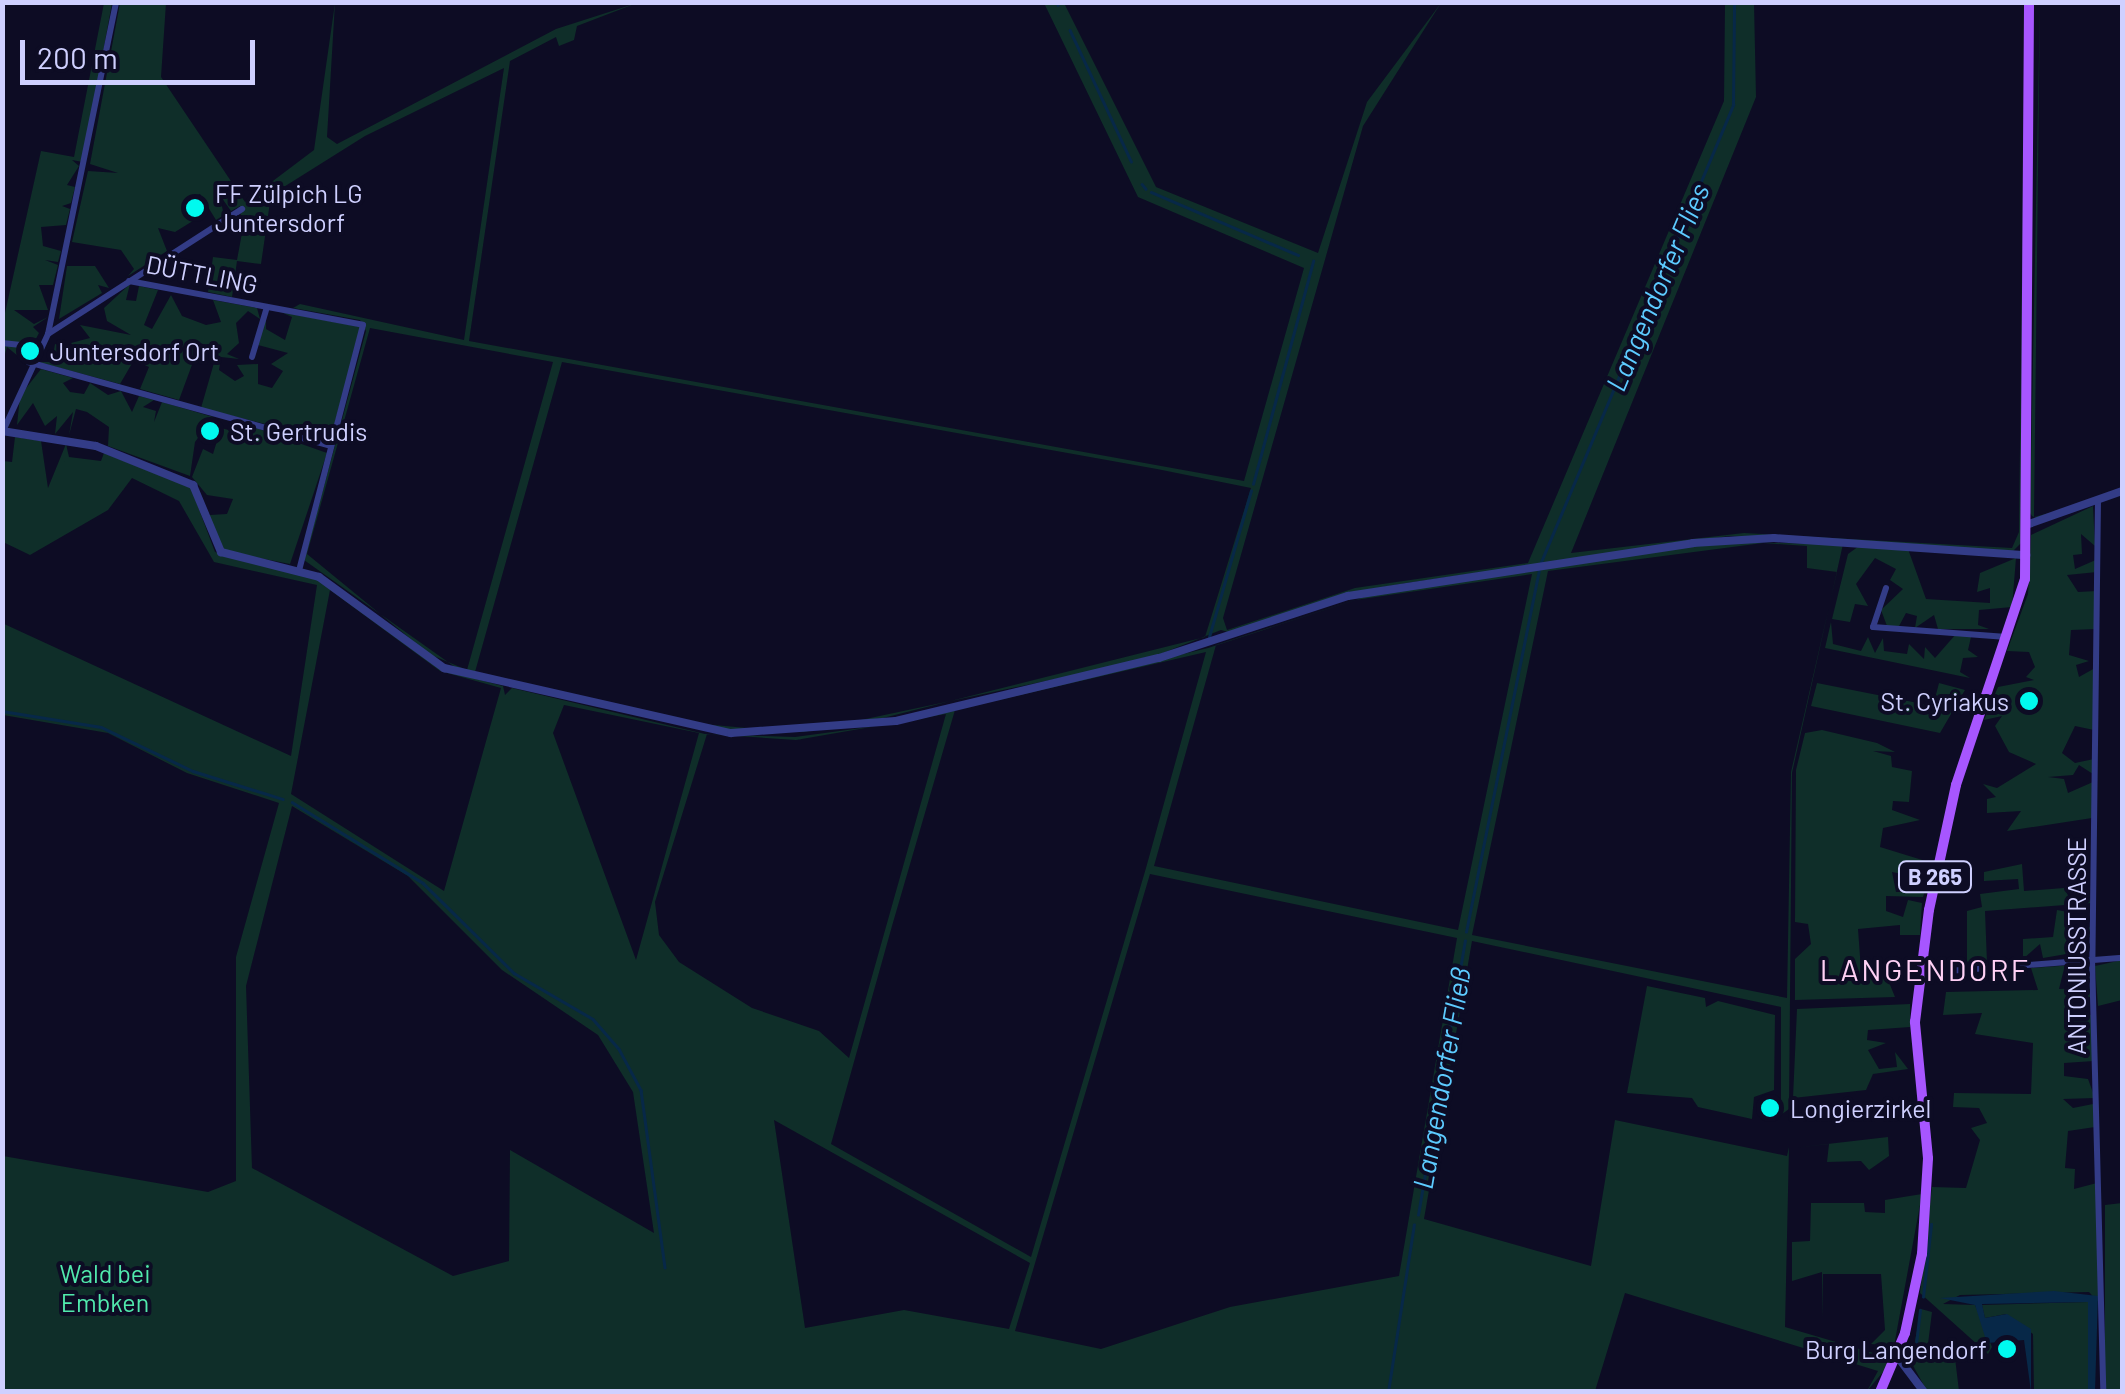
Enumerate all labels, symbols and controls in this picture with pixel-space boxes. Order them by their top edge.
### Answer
scale bar [25,20,260,82]
text: 200 m [37,39,118,75]
water label: Langendorfer Flies [1598,178,1716,396]
place label: FF Zülpich LG Juntersdorf [215,179,362,238]
marker: FF Zülpich LG Juntersdorf [184,197,206,219]
street label: DÜTTLING [144,248,260,300]
place label: Juntersdorf Ort [50,336,219,366]
marker: Juntersdorf Ort [19,340,41,362]
place label: St. Gertrudis [230,416,367,446]
marker: St. Gertrudis [199,420,221,442]
place label: St. Cyriakus [1880,686,2009,716]
marker: St. Cyriakus [2018,690,2040,712]
street label: ANTONIUSSTRASSE [2061,837,2091,1055]
road number: B 265 [1898,860,1972,894]
district label: LANGENDORF [1820,951,2030,987]
water label: Langendorfer Fließ [1405,964,1477,1192]
place label: Longierzirkel [1790,1093,1931,1123]
marker: Longierzirkel [1759,1097,1781,1119]
park label: Wald bei Embken [59,1259,151,1318]
place label: Burg Langendorf [1805,1334,1987,1364]
marker: Burg Langendorf [1996,1338,2018,1360]

